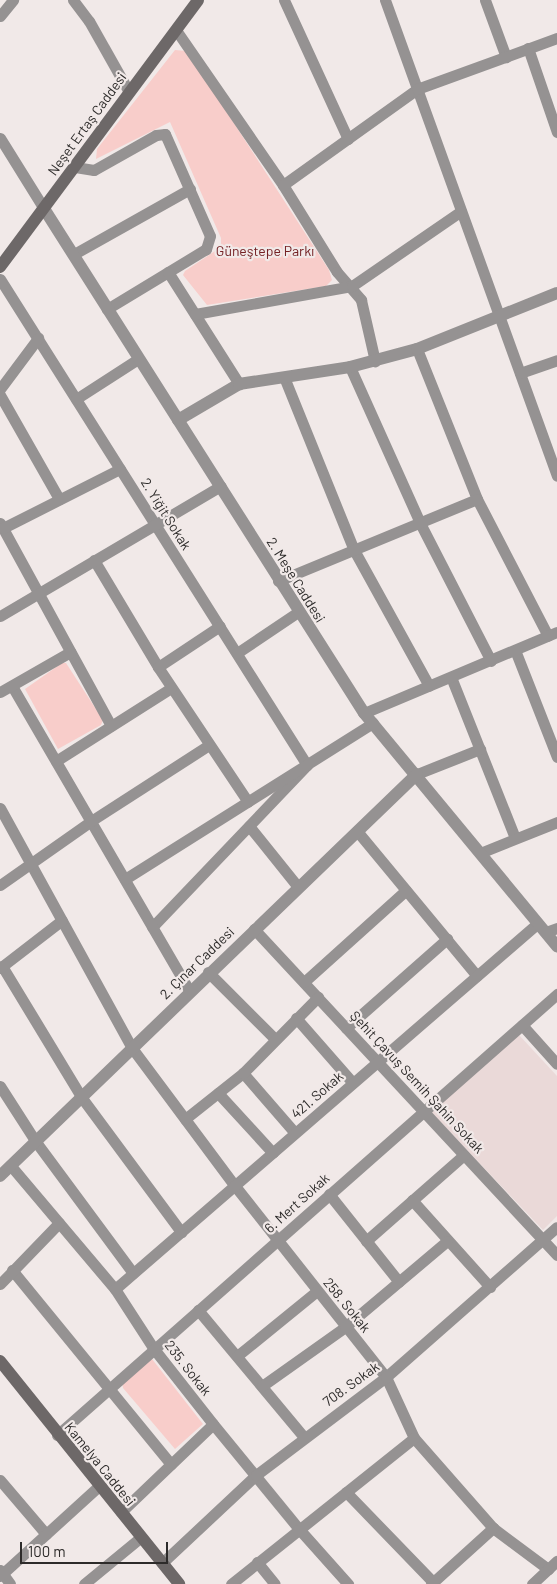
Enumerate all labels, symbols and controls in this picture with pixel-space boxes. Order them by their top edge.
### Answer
street label: Neşet Ertaş Caddesi [44,69,130,179]
park label: Güneştepe Parkı [216,243,314,259]
street label: 2. Yiğit Sokak [137,475,195,553]
street label: 2. Meşe Caddesi [263,534,329,626]
street label: 2. Çınar Caddesi [156,923,238,1003]
street label: Şehit Çavuş Semih Şahin Sokak [347,1007,487,1157]
street label: 421. Sokak [288,1068,346,1122]
street label: 6. Mert Sokak [261,1170,333,1236]
street label: 258. Sokak [320,1274,374,1336]
street label: 235. Sokak [161,1337,215,1399]
street label: 708. Sokak [320,1358,382,1410]
street label: Kamelya Caddesi [61,1419,139,1509]
scale bar [22,1532,170,1564]
text: 100 m [28,1542,66,1560]

